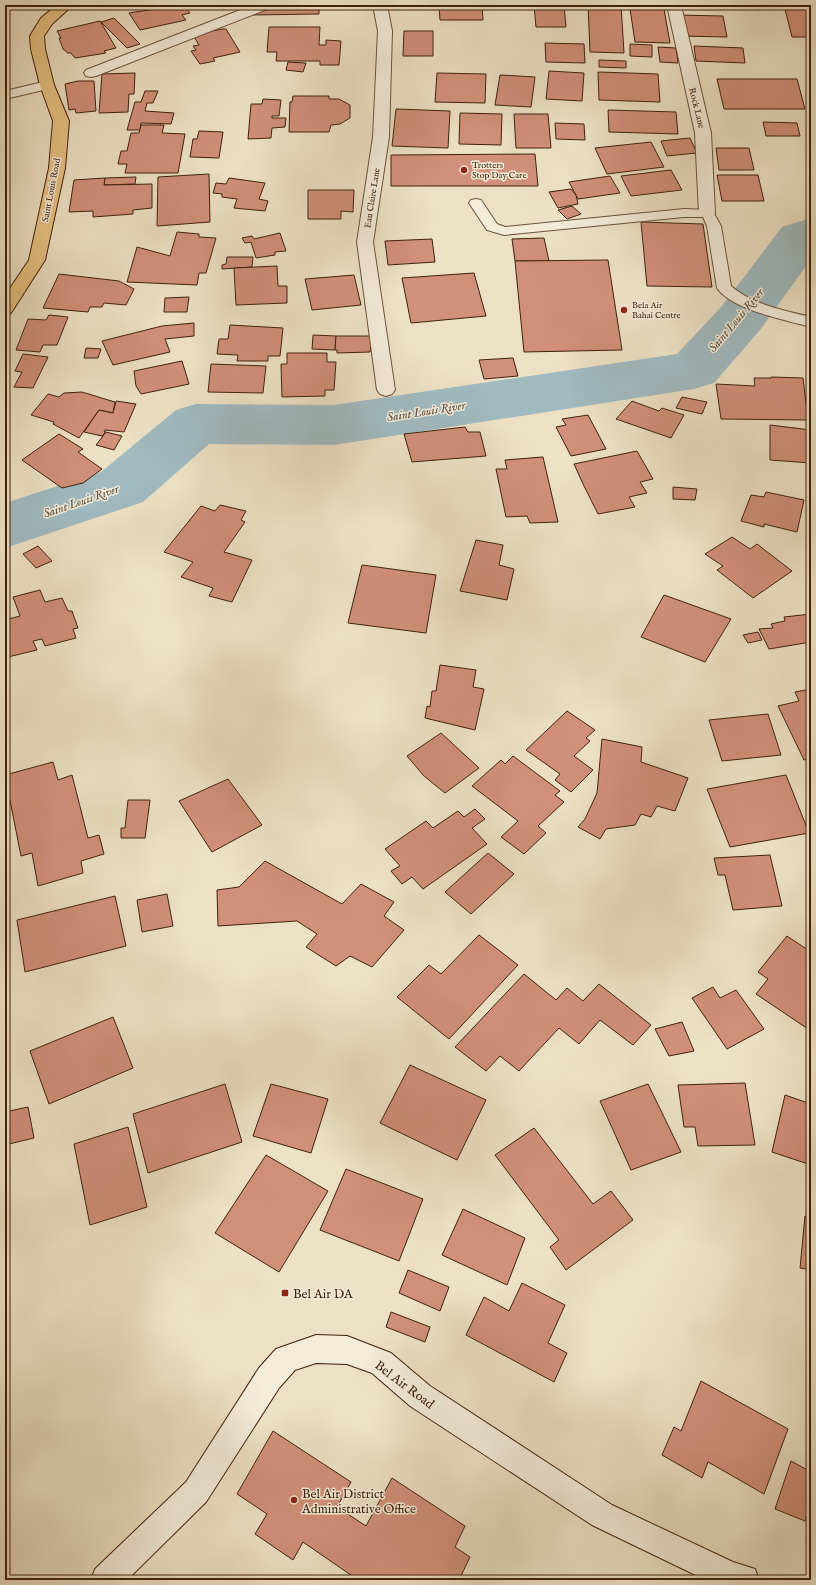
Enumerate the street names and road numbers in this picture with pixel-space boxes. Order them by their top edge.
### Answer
street label: Rock Lane [686,87,707,130]
street label: Saint Louis Road [40,157,63,223]
street label: Eau Claire Lane [362,167,383,229]
street label: Bel Air Road [371,1357,437,1413]

